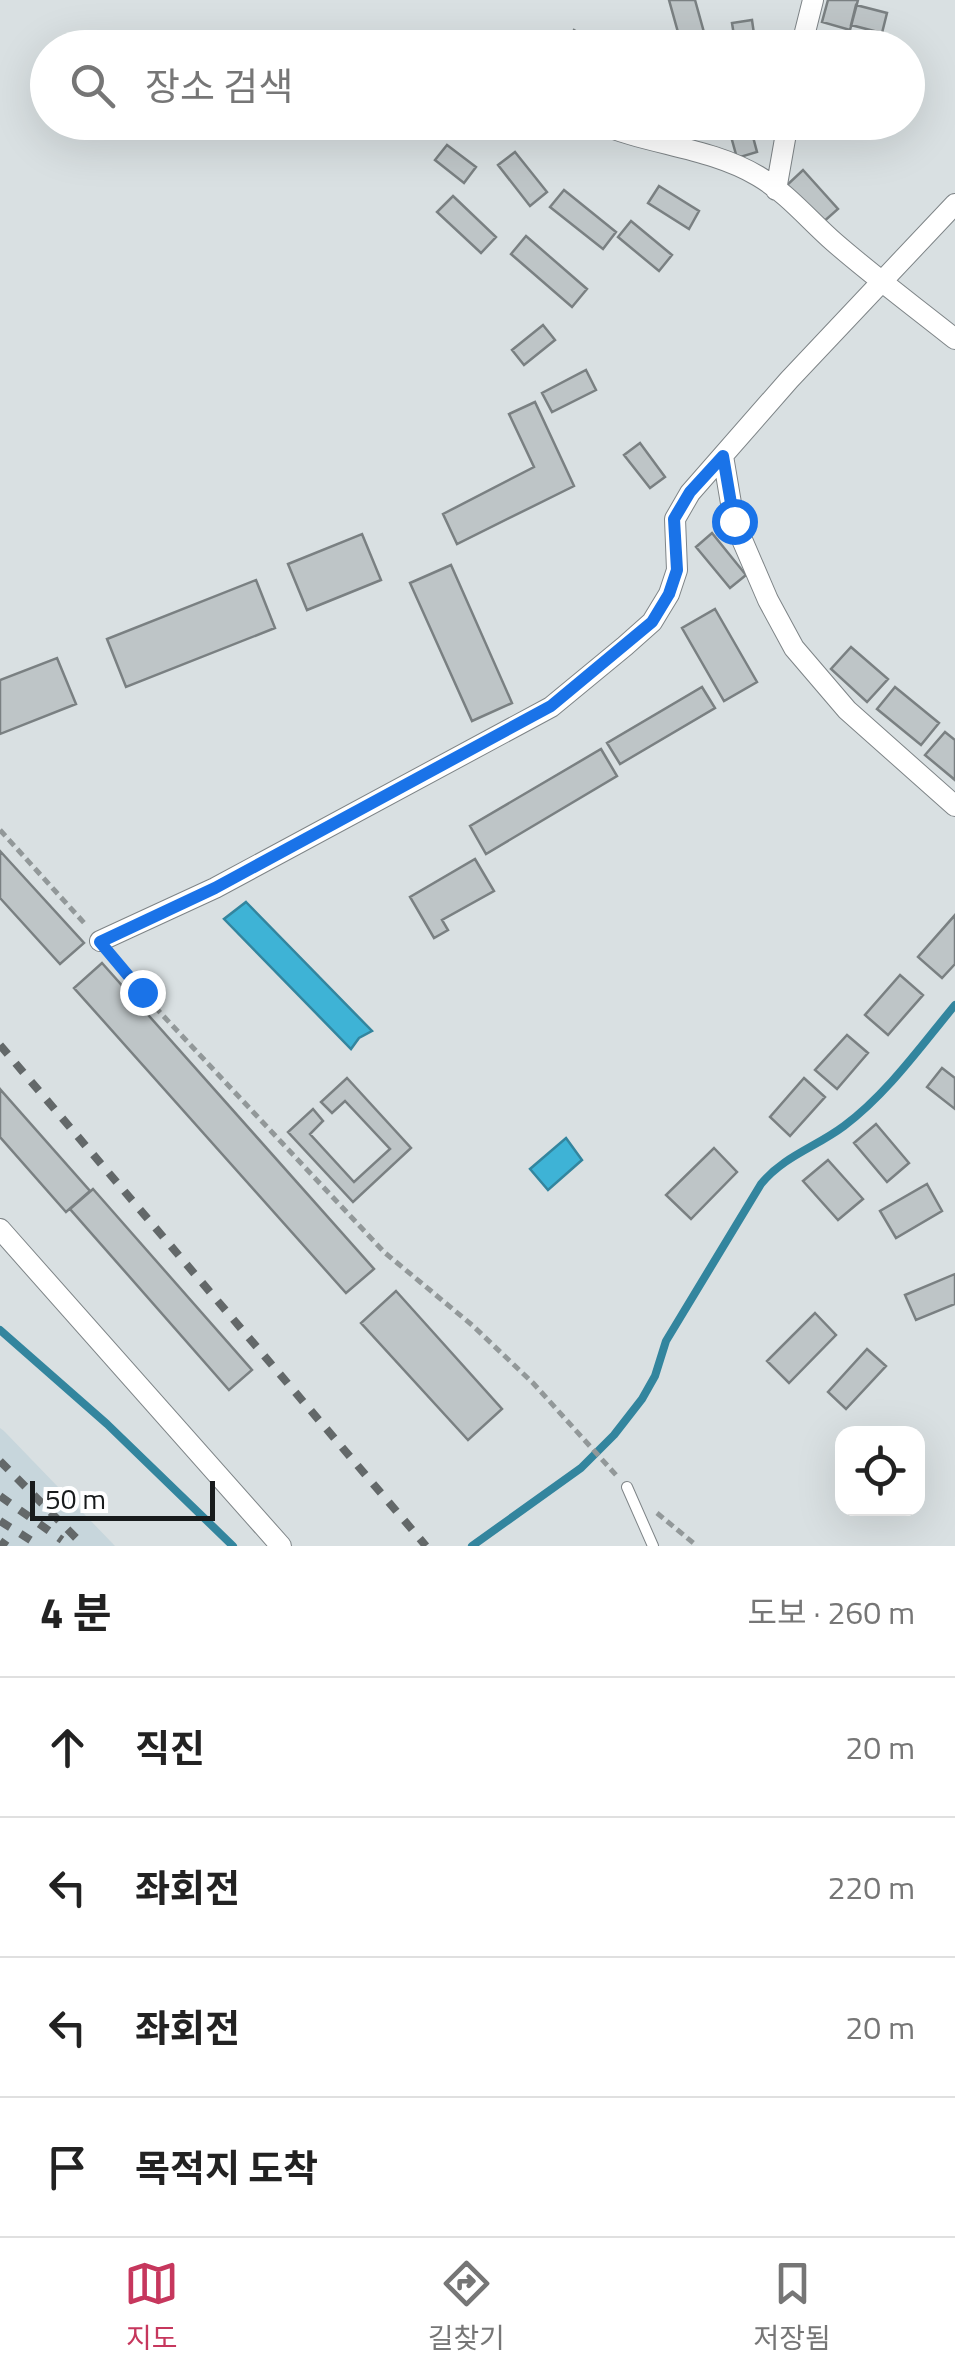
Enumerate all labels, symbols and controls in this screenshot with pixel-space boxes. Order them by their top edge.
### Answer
search box [30,30,925,140]
text: 장소 검색 [145,57,293,115]
icon: search [65,58,120,113]
route start [712,499,758,545]
route end [120,970,166,1016]
map controls [835,1426,925,1516]
button: locate [835,1426,925,1516]
scale bar [30,1476,215,1520]
text: 50 m [45,1477,106,1520]
text: 4 분 [40,1580,111,1644]
text: 도보 · 260 m [748,1588,915,1636]
text: 직진 [135,1719,205,1777]
icon: ahead [40,1720,95,1775]
text: 20 m [845,1723,915,1771]
text: 좌회전 [135,1859,240,1917]
icon: left [40,1860,95,1915]
text: 220 m [827,1863,915,1911]
text: 좌회전 [135,1999,240,2057]
icon: left [40,2000,95,2055]
text: 20 m [845,2003,915,2051]
text: 목적지 도착 [135,2139,318,2197]
icon: arrive [40,2140,95,2195]
tab: 지도 [124,2256,179,2359]
tab: 길찾기 [428,2256,505,2359]
tab: 저장됨 [753,2256,831,2359]

